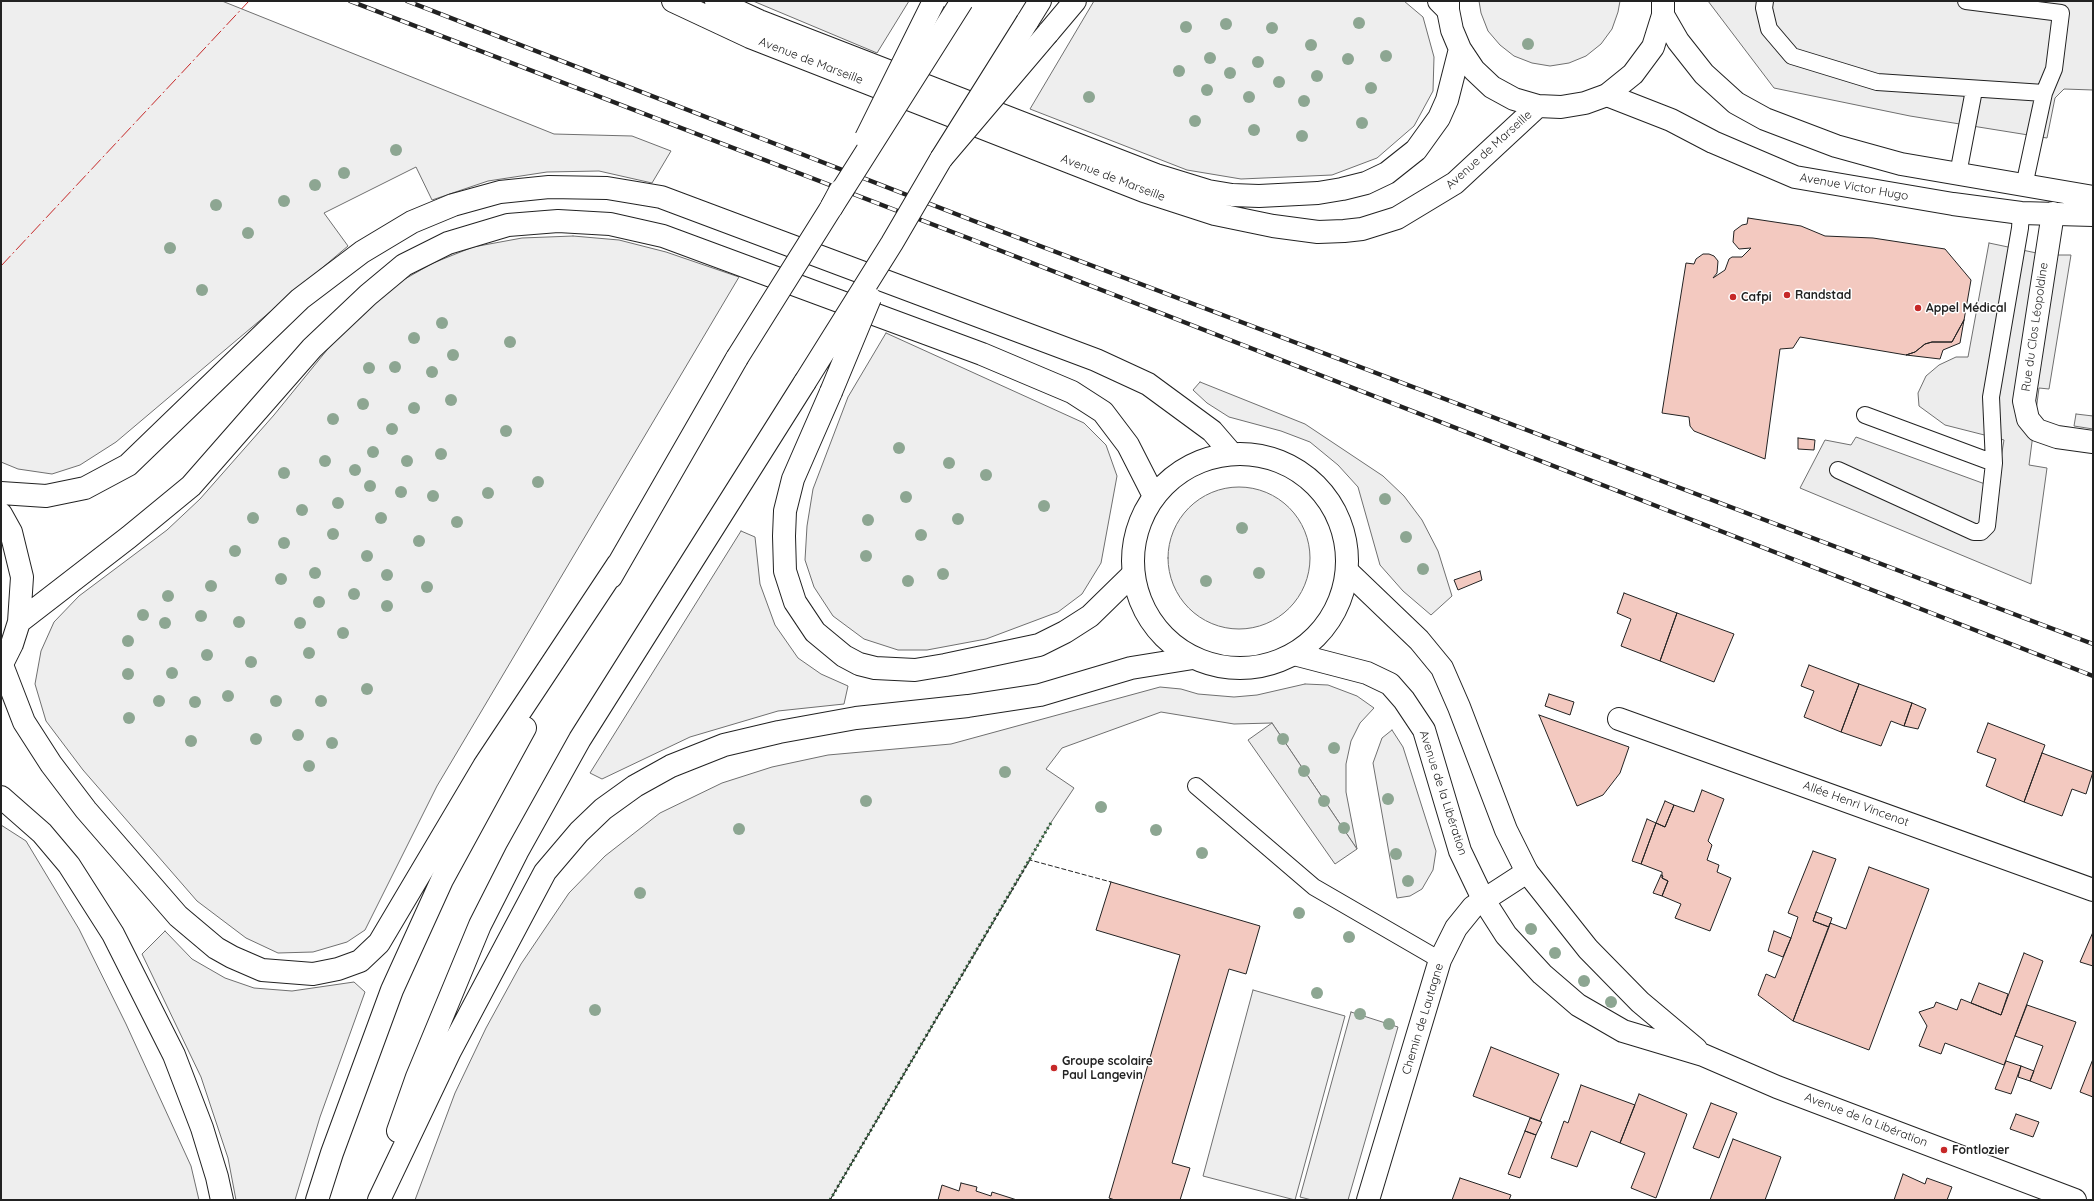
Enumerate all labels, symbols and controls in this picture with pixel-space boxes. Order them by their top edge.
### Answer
street label: Avenue de Marseille [757,34,865,88]
street label: Avenue de Marseille [1443,108,1535,192]
street label: Avenue de Marseille [1059,151,1167,205]
street label: Avenue Victor Hugo [1799,170,1909,204]
street label: Rue du Clos Léopoldine [2019,262,2051,392]
place label: Randstad [1795,288,1851,302]
place label: Cafpi [1741,290,1772,304]
marker: Randstad [1782,290,1792,300]
marker: Cafpi [1728,292,1738,302]
place label: Appel Médical [1926,301,2007,315]
marker: Appel Médical [1913,303,1923,313]
street label: Avenue de la Libération [1416,729,1470,857]
street label: Allée Henri Vincenot [1801,778,1911,830]
street label: Chemin de Lautagne [1399,962,1447,1076]
place label: Groupe scolaire Paul Langevin [1062,1054,1153,1082]
marker: Groupe scolaire Paul Langevin [1049,1063,1059,1073]
street label: Avenue de la Libération [1802,1090,1930,1150]
place label: Fontlozier [1952,1143,2010,1157]
marker: Fontlozier [1939,1145,1949,1155]

